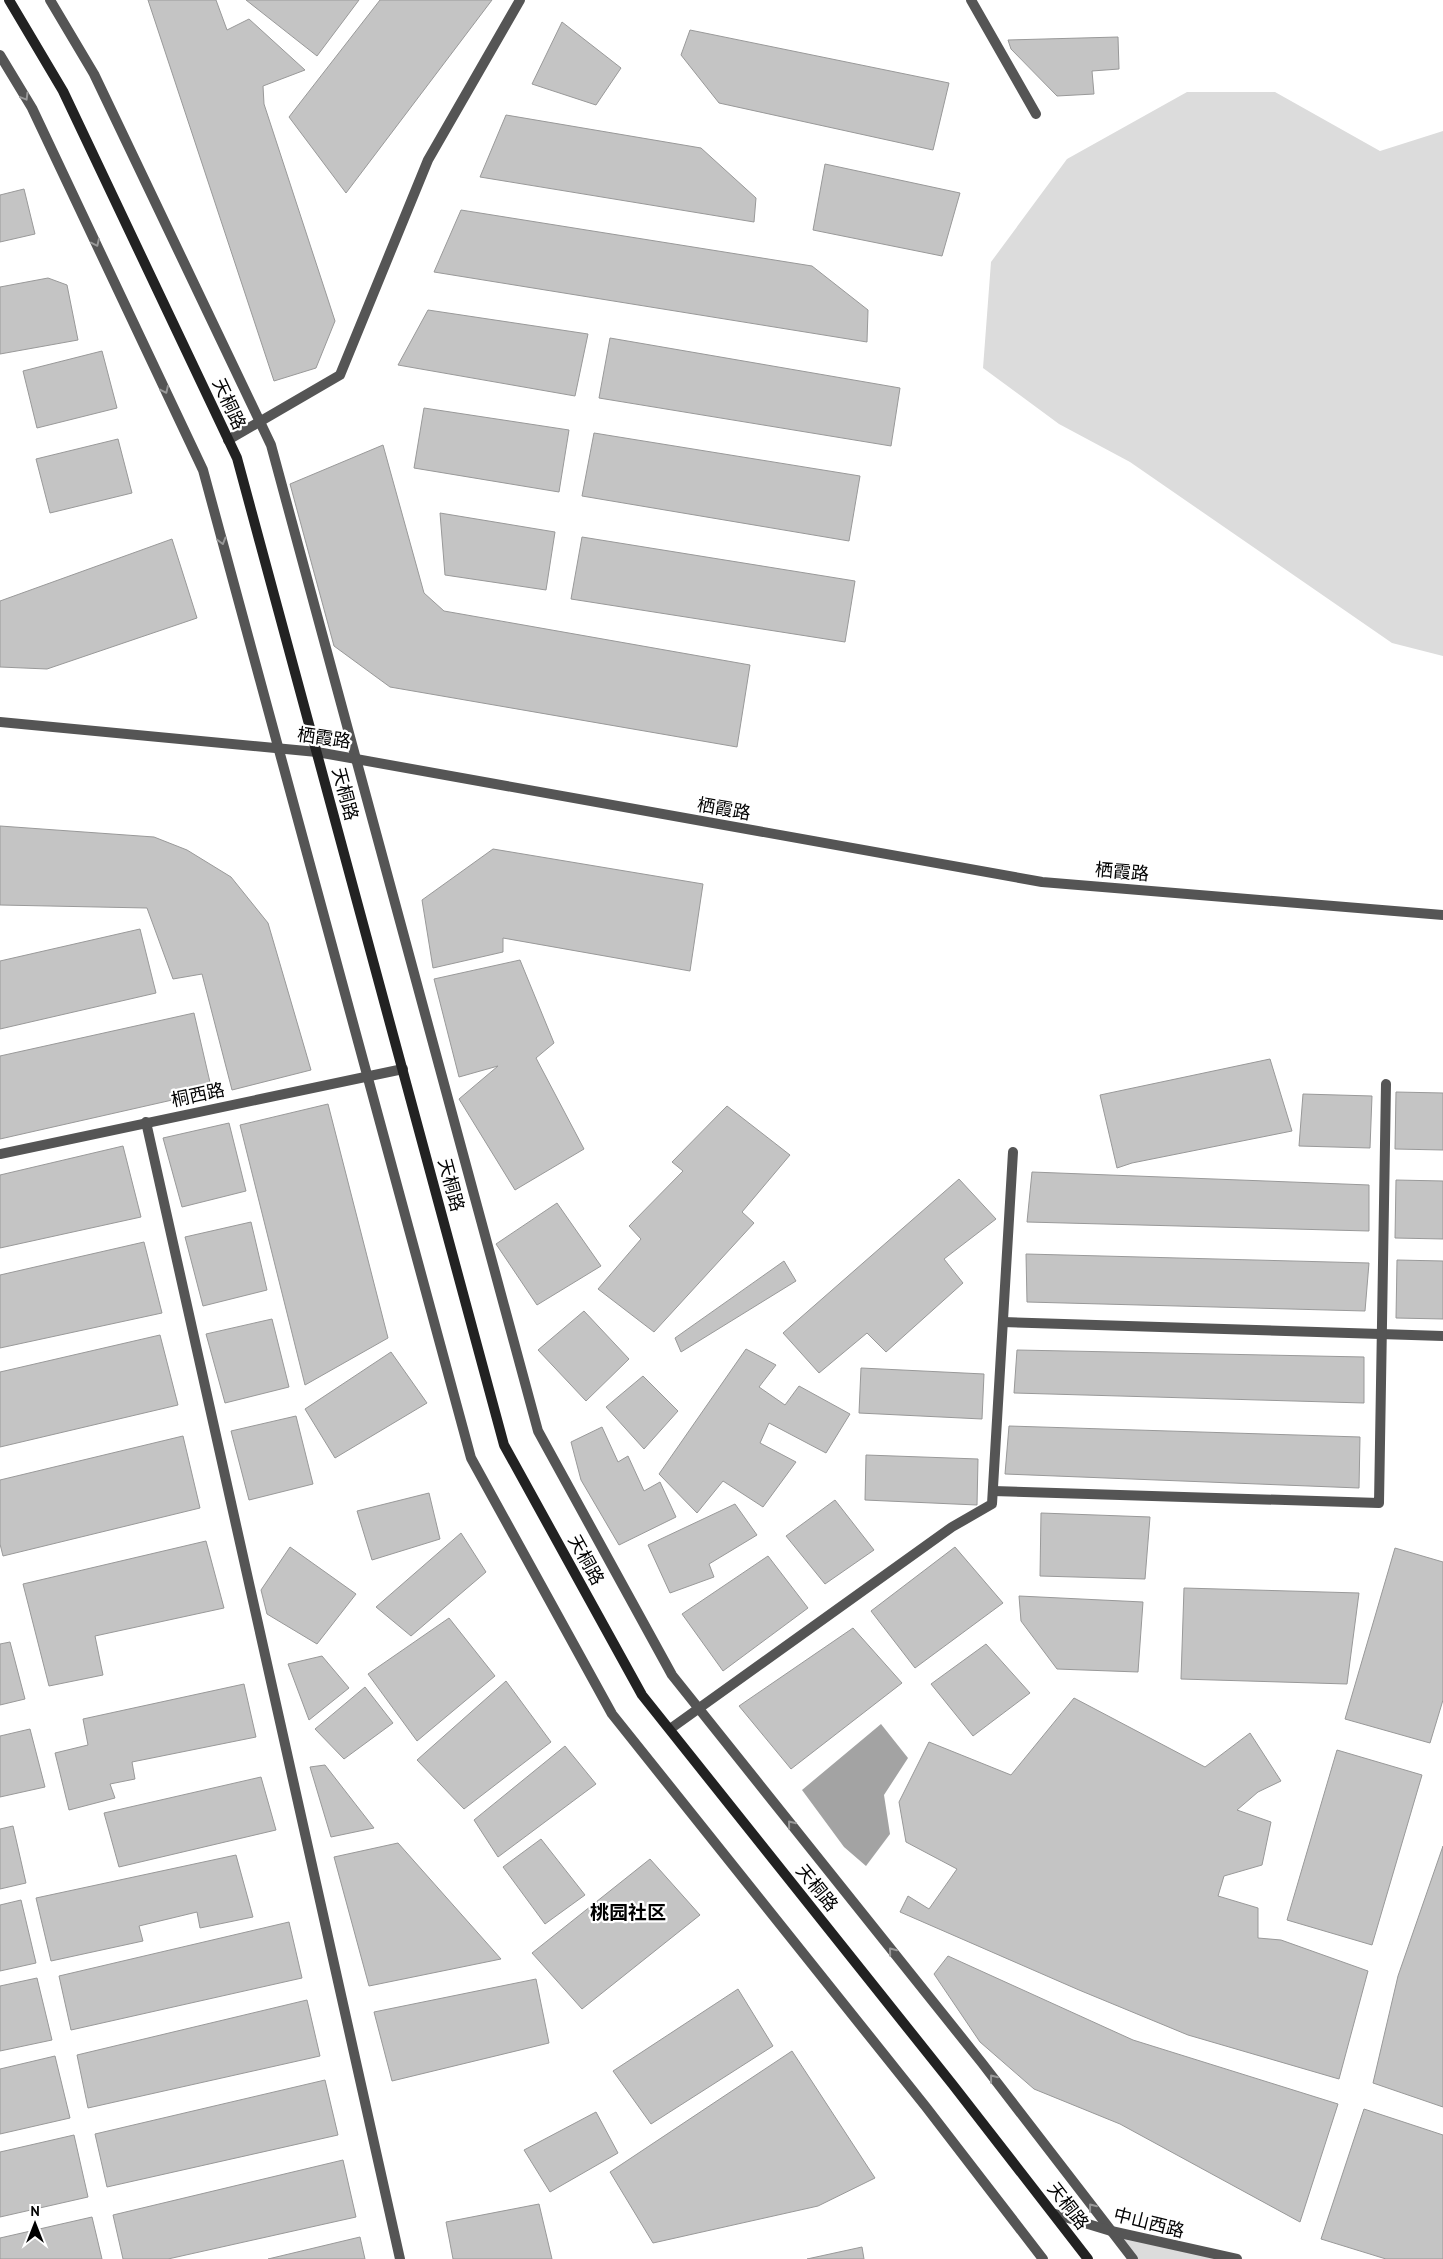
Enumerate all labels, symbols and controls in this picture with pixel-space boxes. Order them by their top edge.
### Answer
one-way arrow [18,91,28,100]
one-way arrow [89,238,100,247]
street label: 天桐路 [208,374,251,433]
one-way arrow [159,385,169,394]
one-way arrow [217,536,227,545]
street label: 栖霞路 [296,722,352,753]
street label: 天桐路 [327,765,364,823]
street label: 栖霞路 [696,792,753,825]
street label: 栖霞路 [1094,858,1150,885]
street label: 桐西路 [169,1078,227,1111]
street label: 天桐路 [433,1156,470,1214]
street label: 天桐路 [563,1531,610,1589]
one-way arrow [787,1820,796,1829]
street label: 天桐路 [791,1859,843,1916]
district label: 桃园社区 [590,1900,666,1924]
one-way arrow [888,1947,897,1956]
one-way arrow [990,2074,999,2084]
street label: 天桐路 [1043,2177,1094,2234]
north arrow [10,2199,60,2249]
text: N [30,2202,40,2220]
one-way arrow [1089,2203,1098,2212]
street label: 中山西路 [1111,2203,1187,2242]

